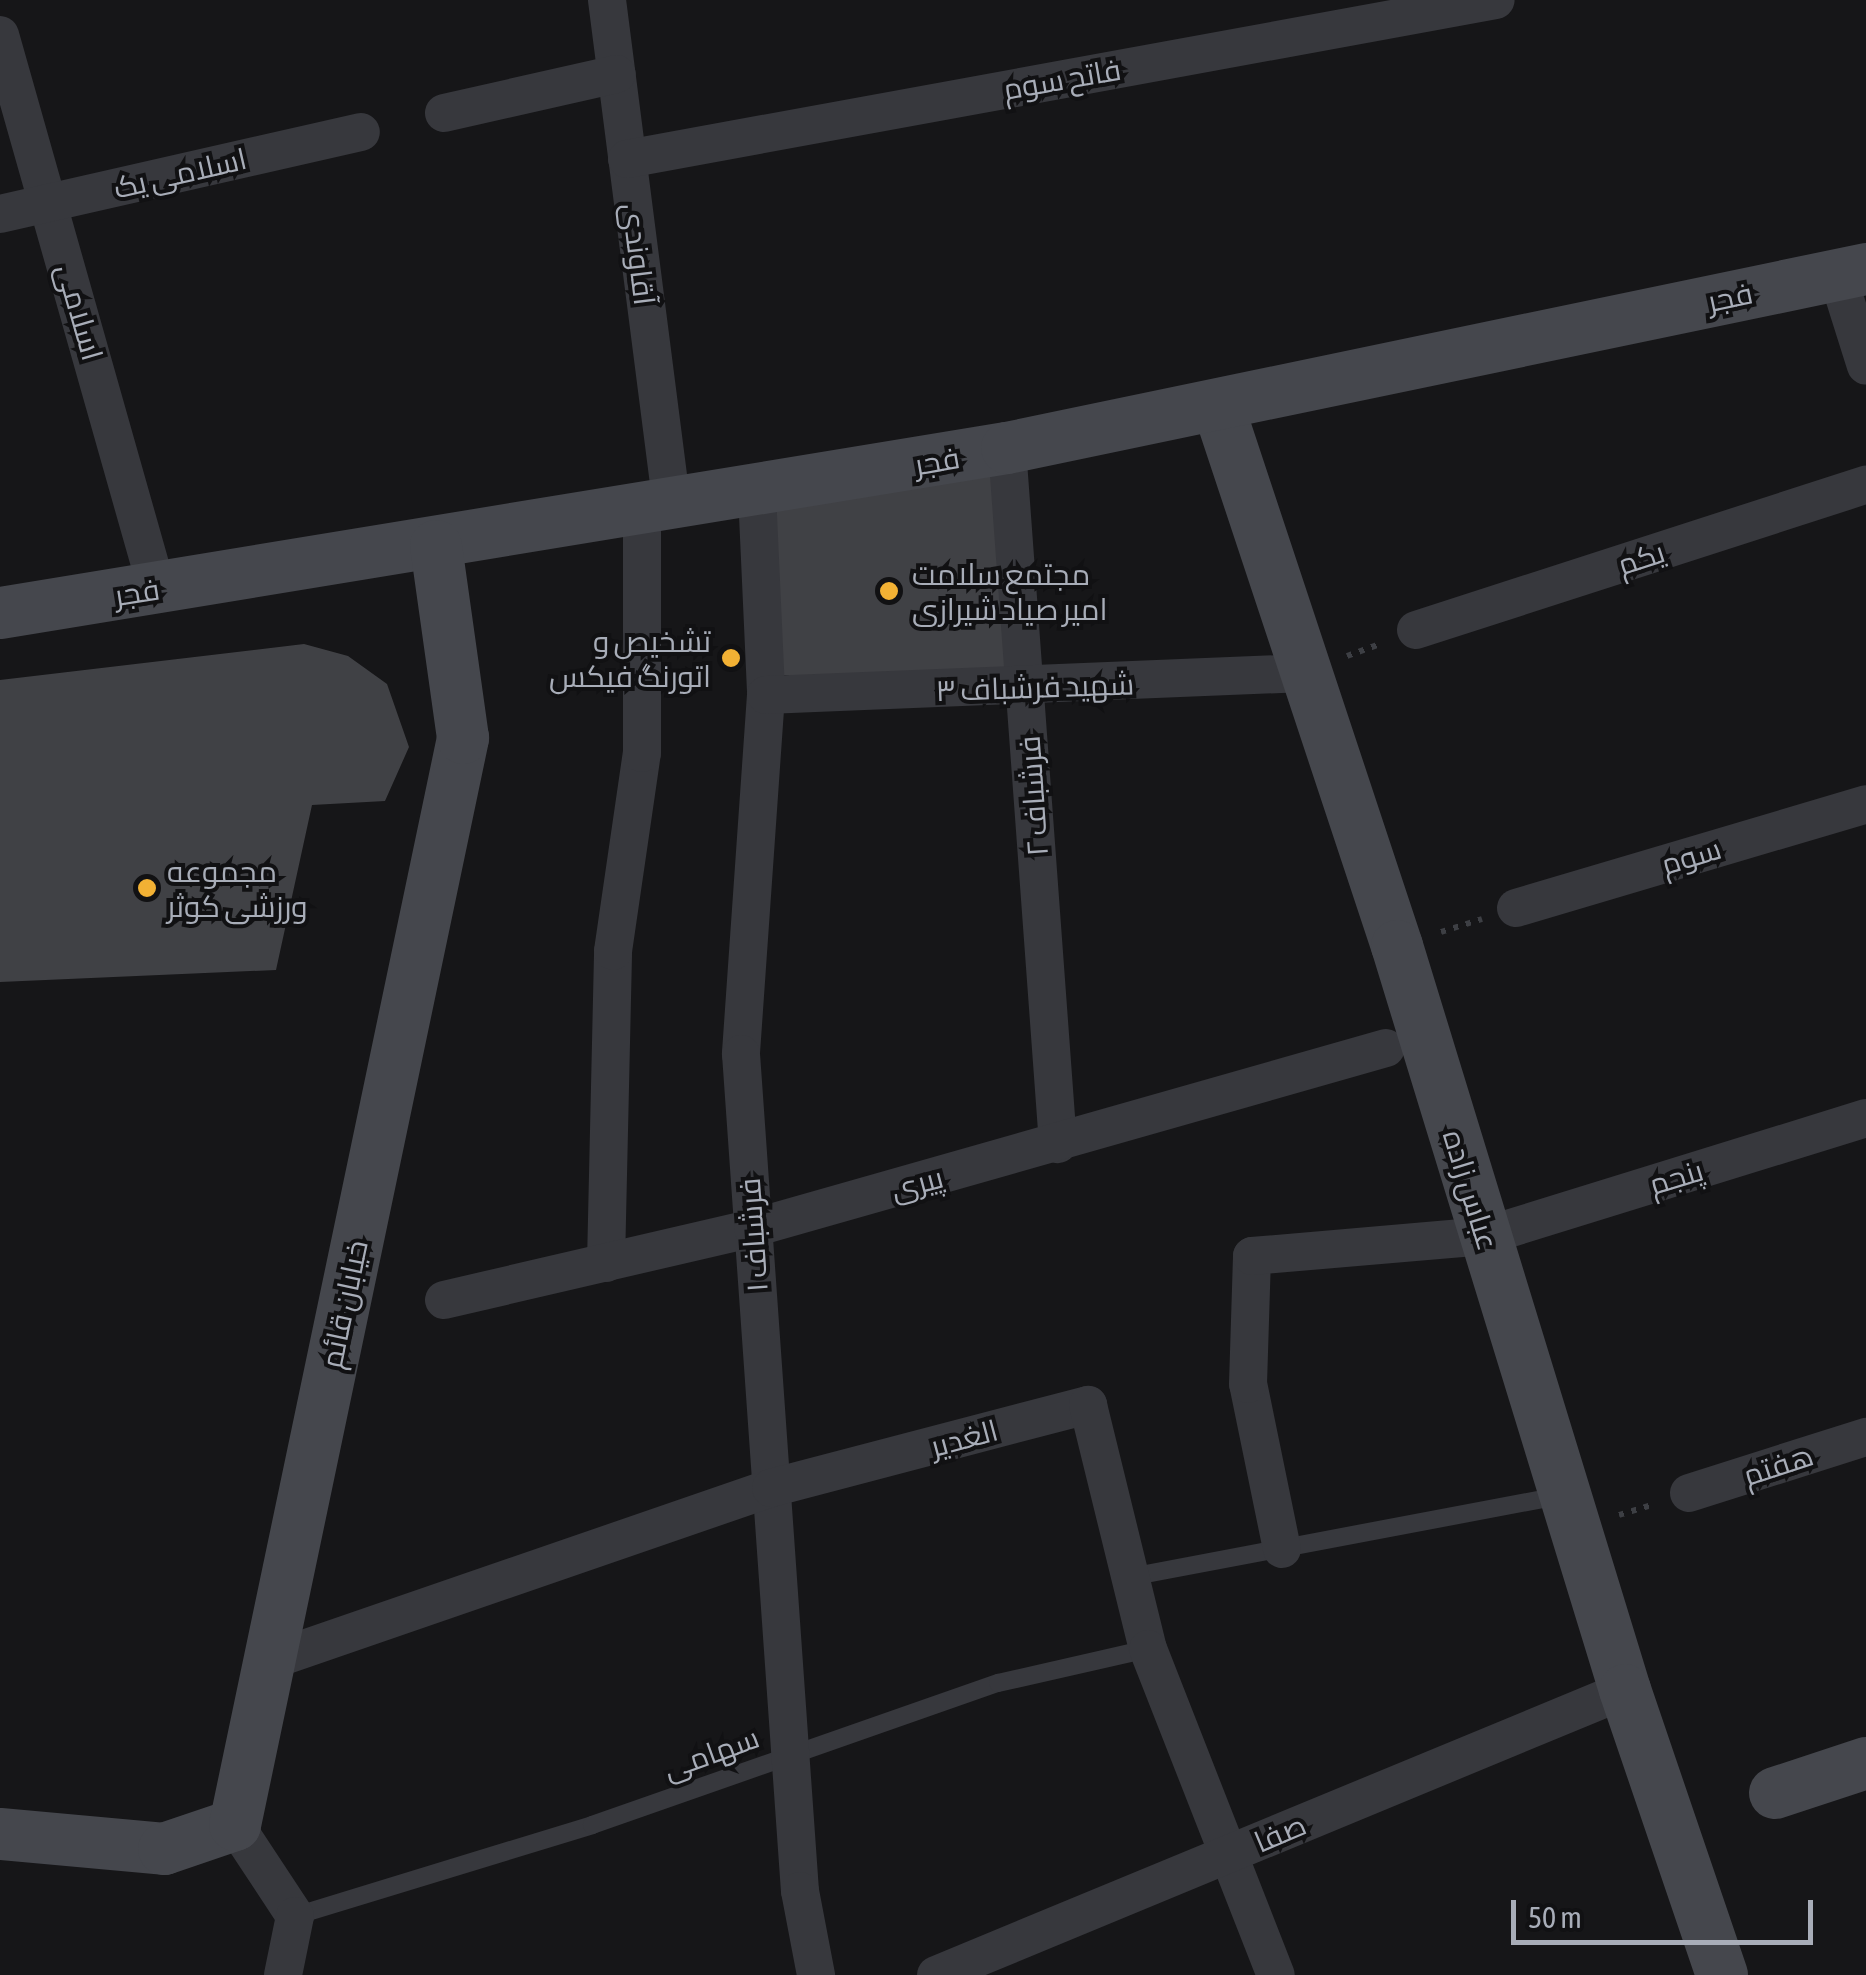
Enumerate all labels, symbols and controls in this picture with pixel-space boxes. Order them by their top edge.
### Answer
street label: فاتح سوم [1000,51,1124,107]
street label: اسلامی یک [110,140,250,206]
street label: آقاوندی [615,201,663,307]
street label: اسلامی [49,260,111,364]
street label: فجر [1704,275,1756,319]
street label: فجر [912,439,962,483]
street label: یکم [1613,534,1669,582]
place label: مجتمع سلامت امیر صیاد شیرازی [912,556,1108,626]
street label: فجر [112,571,162,613]
marker: مجتمع سلامت امیر صیاد شیرازی [876,578,902,604]
place label: تشخیص و اتورنگ فیکس [549,623,711,694]
marker: تشخیص و اتورنگ فیکس [720,647,742,669]
street label: شهید فرشباف ۳ [935,666,1135,708]
street label: فرشباف ۲ [1011,735,1055,857]
street label: سوم [1657,830,1725,882]
place label: مجموعه ورزشی کوثر [167,853,308,924]
marker: مجموعه ورزشی کوثر [136,877,158,899]
street label: عباس زاده [1436,1126,1506,1254]
street label: پنجم [1645,1152,1707,1202]
street label: پیری [887,1159,947,1207]
street label: فرشباف ۱ [731,1177,775,1293]
street label: خیابان قائم [313,1237,375,1371]
street label: الغدیر [926,1412,1002,1464]
street label: هفتم [1738,1437,1818,1493]
street label: سهامی [658,1719,764,1787]
street label: صفا [1249,1806,1311,1860]
scale bar [1516,1880,1818,1942]
text: 50 m [1528,1900,1582,1934]

